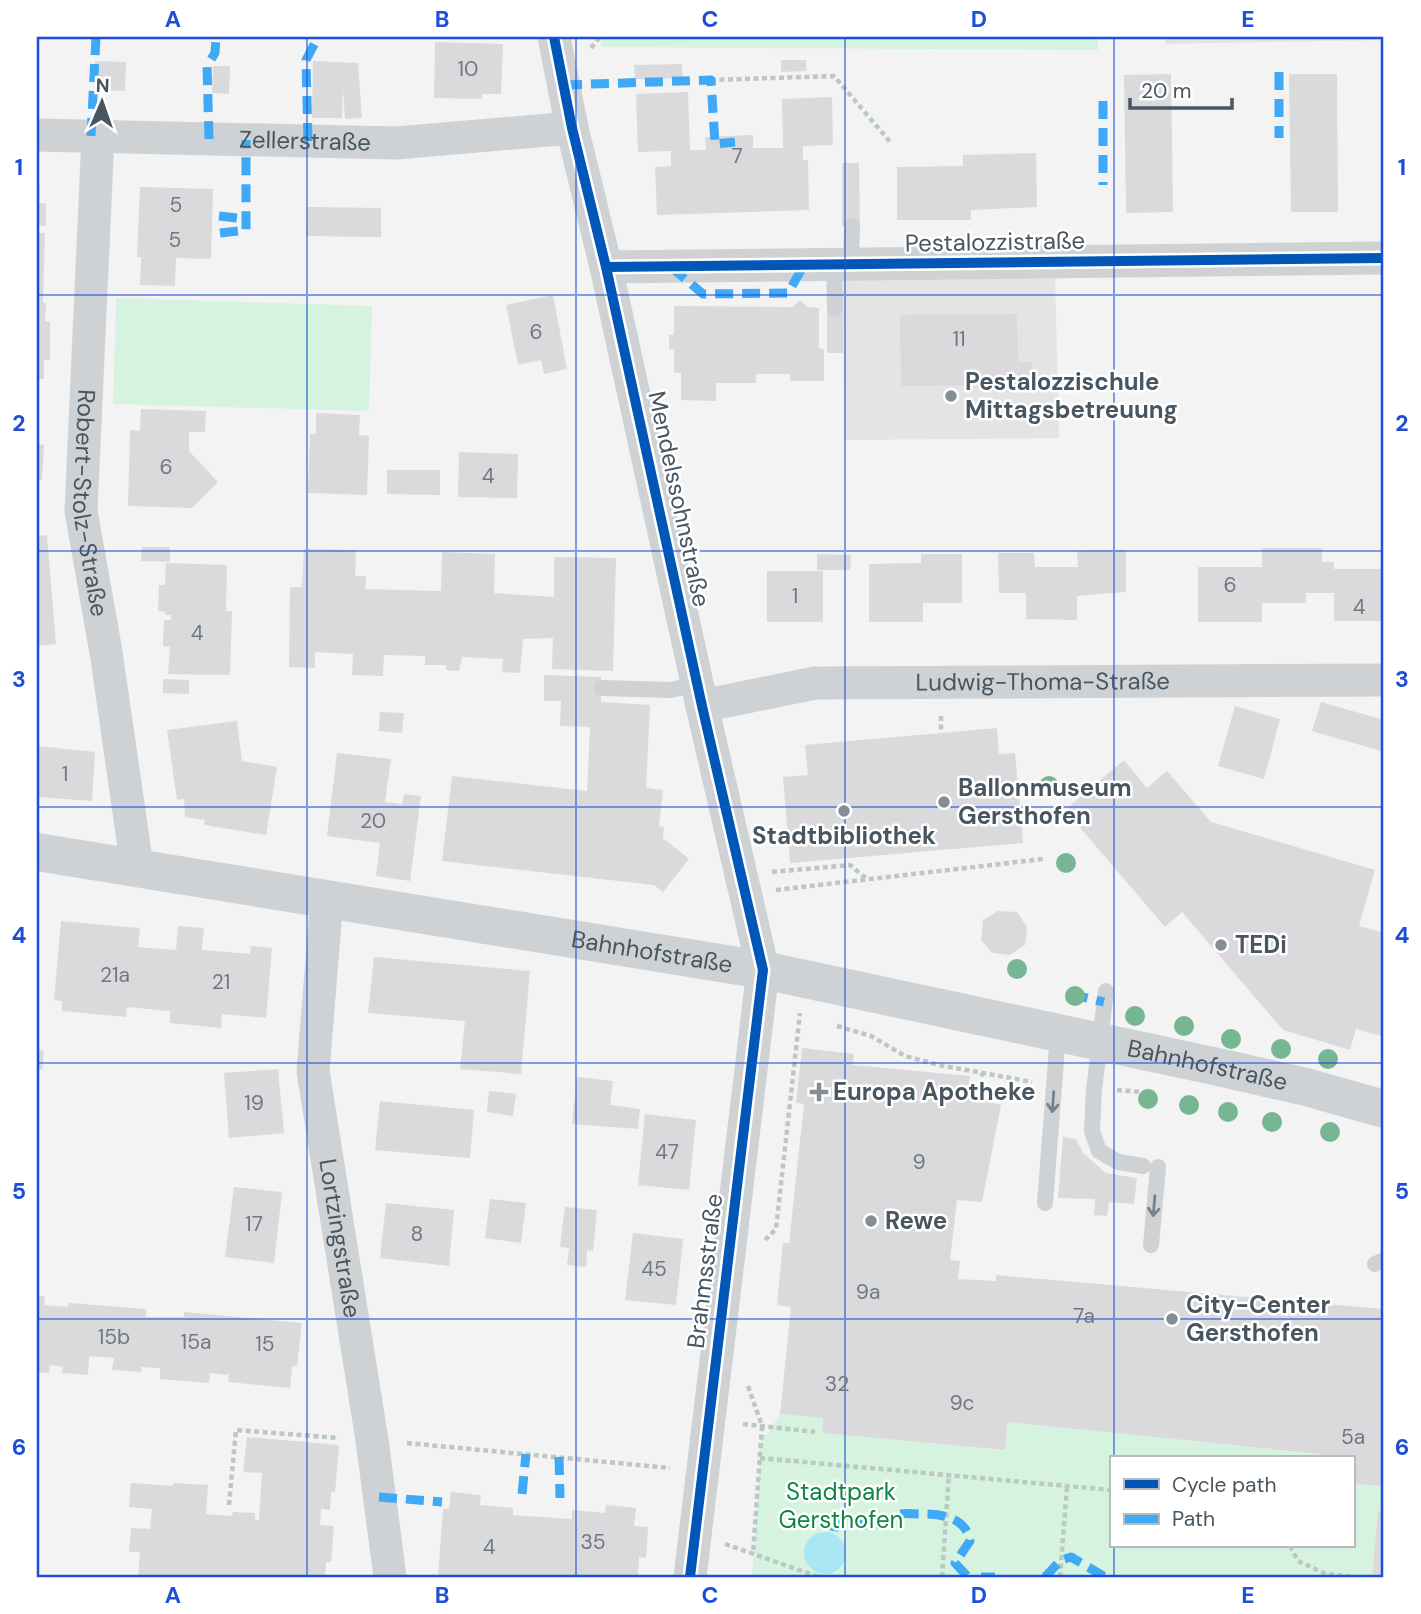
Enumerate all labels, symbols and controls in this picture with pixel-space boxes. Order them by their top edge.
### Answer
text: A [165,4,181,34]
text: B [435,4,449,34]
text: C [702,4,718,34]
text: D [971,4,987,34]
text: E [1241,4,1255,34]
house number: 10 [458,55,478,83]
north arrow [66,66,136,136]
scale bar [1130,66,1232,110]
text: N [95,73,110,98]
text: 20 m [1141,77,1192,105]
street label: Zellerstraße [239,124,371,157]
house number: 7 [731,142,743,170]
text: 1 [15,152,23,182]
text: 1 [1398,152,1406,182]
house number: 5 [170,191,182,219]
street label: Pestalozzistraße [905,224,1085,259]
house number: 5 [169,226,181,254]
house number: 6 [529,318,543,346]
house number: 11 [952,325,966,353]
place label: Pestalozzischule Mittagsbetreuung [965,366,1178,425]
street label: Mendelssohnstraße [642,388,717,610]
marker: Pestalozzischule Mittagsbetreuung [943,388,959,404]
street label: Robert-Stolz-Straße [66,389,115,619]
text: 2 [12,408,26,438]
text: 2 [1395,408,1409,438]
house number: 6 [159,453,173,481]
house number: 4 [482,462,495,490]
house number: 6 [1223,571,1237,599]
house number: 1 [792,582,798,610]
house number: 4 [1353,593,1366,621]
house number: 4 [191,619,204,647]
text: 3 [12,664,26,694]
text: 3 [1395,664,1409,694]
street label: Ludwig-Thoma-Straße [916,665,1170,697]
house number: 1 [62,760,68,788]
place label: Ballonmuseum Gersthofen [958,772,1132,831]
marker: Ballonmuseum Gersthofen [936,794,952,810]
marker: Stadtbibliothek [836,803,852,819]
house number: 20 [360,807,386,835]
place label: Stadtbibliothek [752,820,936,851]
text: 4 [12,920,27,950]
text: 4 [1395,920,1410,950]
street label: Bahnhofstraße [569,923,735,980]
place label: TEDi [1235,929,1287,960]
marker: TEDi [1213,937,1229,953]
house number: 21a [100,961,130,989]
house number: 21 [212,968,230,996]
street label: Bahnhofstraße [1125,1032,1291,1097]
place label: Europa Apotheke [833,1076,1035,1107]
marker: Europa Apotheke [811,1084,827,1100]
house number: 19 [244,1089,264,1117]
one-way arrow [1046,1091,1059,1113]
house number: 47 [655,1138,679,1166]
house number: 9 [912,1148,926,1176]
street label: Lortzingstraße [312,1156,368,1320]
text: 5 [12,1176,26,1206]
text: 5 [1395,1176,1409,1206]
street label: Brahmsstraße [680,1192,729,1350]
one-way arrow [1147,1194,1160,1217]
place label: Rewe [885,1205,947,1236]
house number: 17 [245,1210,263,1238]
marker: Rewe [863,1213,879,1229]
house number: 8 [411,1220,423,1248]
house number: 45 [641,1255,667,1283]
house number: 9a [856,1278,880,1306]
place label: City-Center Gersthofen [1186,1289,1330,1348]
house number: 7a [1073,1302,1095,1330]
marker: City-Center Gersthofen [1164,1311,1180,1327]
house number: 15b [98,1323,130,1351]
house number: 15a [181,1328,211,1356]
house number: 15 [255,1330,275,1358]
house number: 32 [825,1370,849,1398]
house number: 9c [949,1389,975,1417]
house number: 5a [1341,1423,1365,1451]
text: 6 [12,1432,26,1462]
text: 6 [1395,1432,1409,1462]
legend [1110,1456,1354,1548]
text: Cycle path [1172,1471,1277,1499]
park label: Stadtpark Gersthofen [779,1476,903,1535]
text: Path [1172,1505,1215,1533]
house number: 35 [580,1528,606,1556]
house number: 4 [483,1533,496,1561]
text: A [165,1580,181,1610]
text: B [435,1580,449,1610]
text: C [702,1580,718,1610]
text: D [971,1580,987,1610]
text: E [1241,1580,1255,1610]

